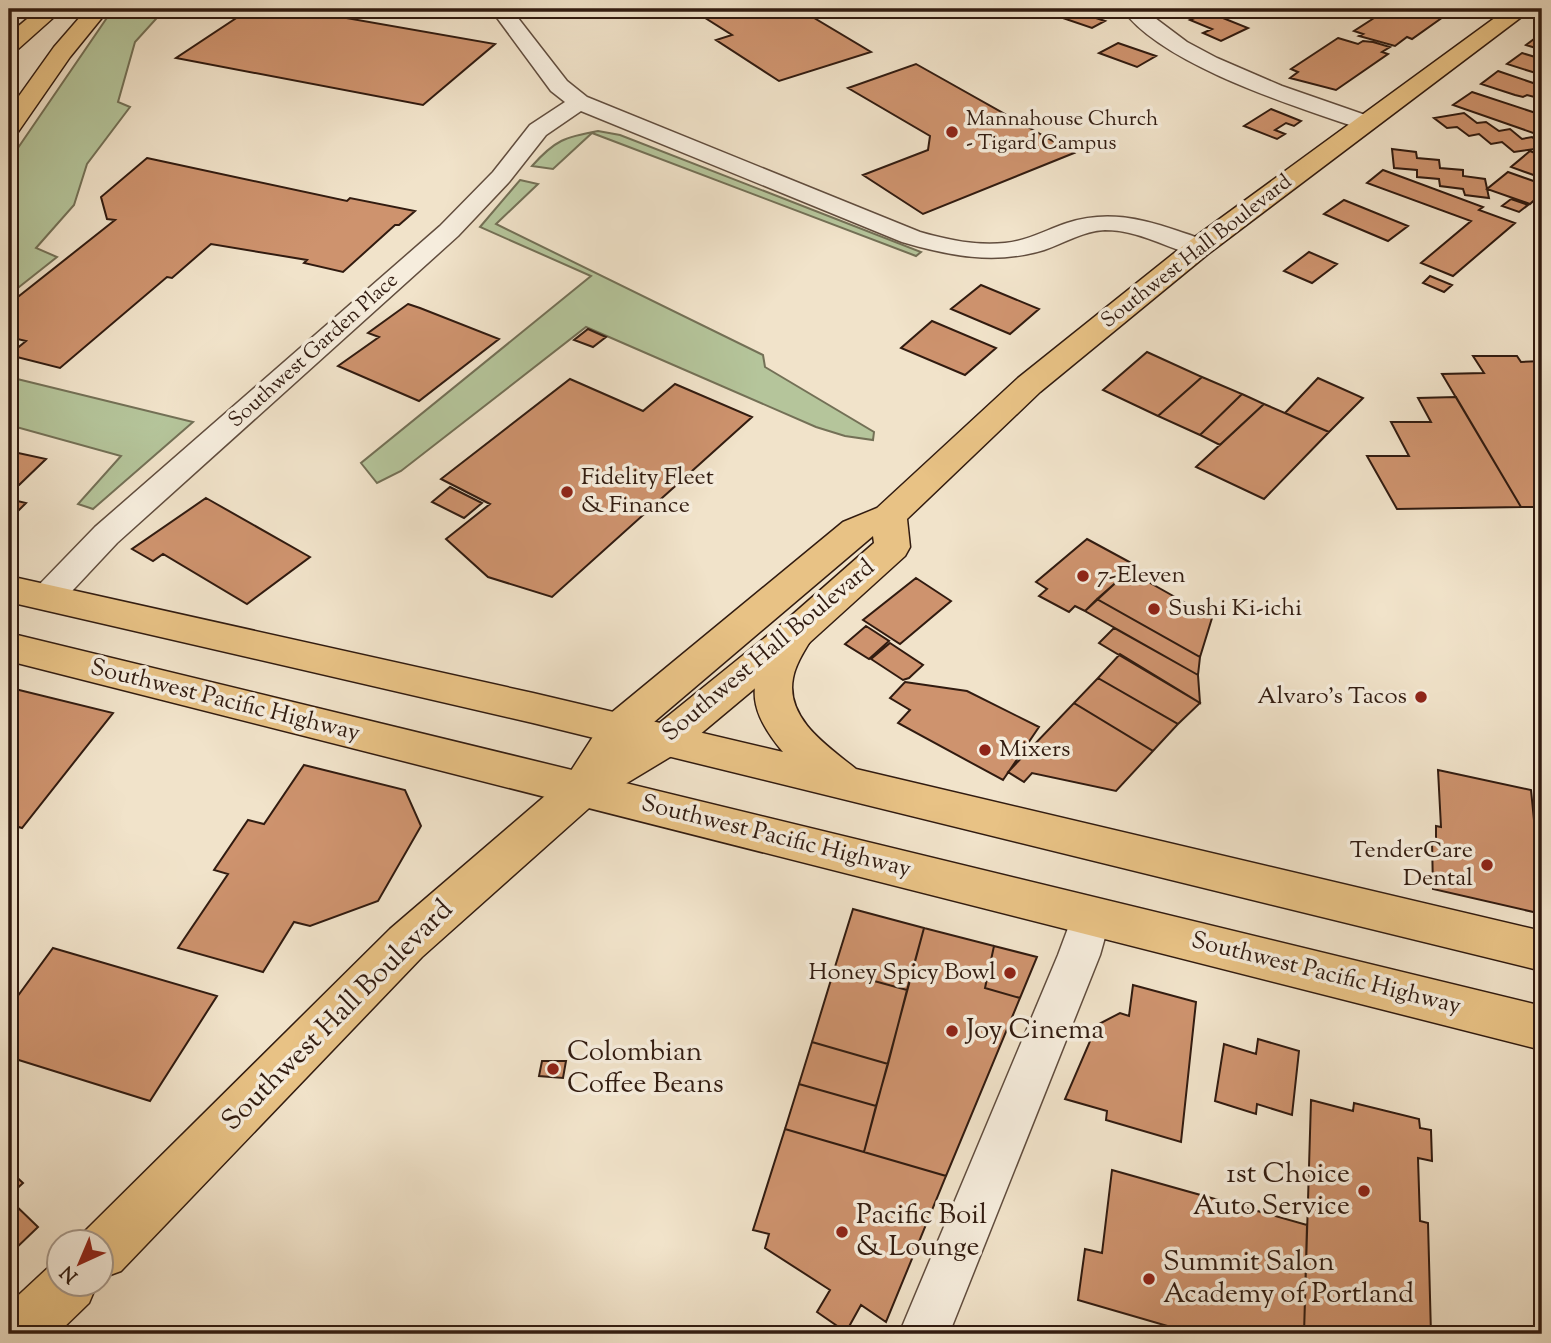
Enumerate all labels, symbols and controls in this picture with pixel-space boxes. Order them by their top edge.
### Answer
place label: Mannahouse Church - Tigard Campus [966,105,1158,159]
marker: Mannahouse Church - Tigard Campus [944,124,960,140]
street label: Southwest Hall Boulevard [1095,168,1299,336]
street label: Southwest Garden Place [222,266,406,436]
place label: Fidelity Fleet & Finance [581,461,714,523]
marker: Fidelity Fleet & Finance [559,484,575,500]
street label: Southwest Hall Boulevard [655,551,883,750]
place label: 7-Eleven [1097,559,1186,593]
marker: 7-Eleven [1075,568,1091,584]
place label: Sushi Ki-ichi [1168,592,1302,626]
marker: Sushi Ki-ichi [1146,601,1162,617]
street label: Southwest Pacific Highway [87,651,364,751]
place label: Alvaro's Tacos [1257,680,1407,714]
marker: Alvaro's Tacos [1413,689,1429,705]
place label: Mixers [999,733,1070,767]
marker: Mixers [977,742,993,758]
street label: Southwest Pacific Highway [638,787,915,887]
place label: TenderCare Dental [1350,834,1473,896]
marker: TenderCare Dental [1479,857,1495,873]
street label: Southwest Hall Boulevard [213,891,463,1141]
street label: Southwest Pacific Highway [1188,924,1465,1024]
place label: Honey Spicy Bowl [808,956,996,990]
marker: Honey Spicy Bowl [1002,965,1018,981]
place label: Joy Cinema [964,1011,1104,1051]
marker: Joy Cinema [944,1023,960,1039]
place label: Colombian Coffee Beans [567,1033,724,1105]
marker: Colombian Coffee Beans [545,1061,561,1077]
place label: 1st Choice Auto Service [1193,1155,1350,1227]
marker: 1st Choice Auto Service [1356,1183,1372,1199]
place label: Pacific Boil & Lounge [856,1196,987,1268]
marker: Pacific Boil & Lounge [834,1224,850,1240]
north arrow [46,1228,116,1298]
place label: Summit Salon Academy of Portland [1163,1243,1414,1315]
text: N [55,1258,85,1288]
marker: Summit Salon Academy of Portland [1141,1271,1157,1287]

